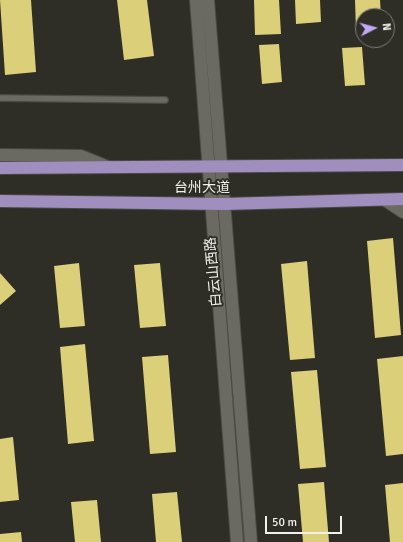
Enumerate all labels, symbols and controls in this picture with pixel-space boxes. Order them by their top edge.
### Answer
north arrow [355,8,395,48]
text: N [380,22,393,31]
street label: 台州大道 [174,180,230,196]
street label: 白云山西路 [203,236,225,308]
scale bar [267,508,344,534]
text: 50 m [272,515,297,530]

